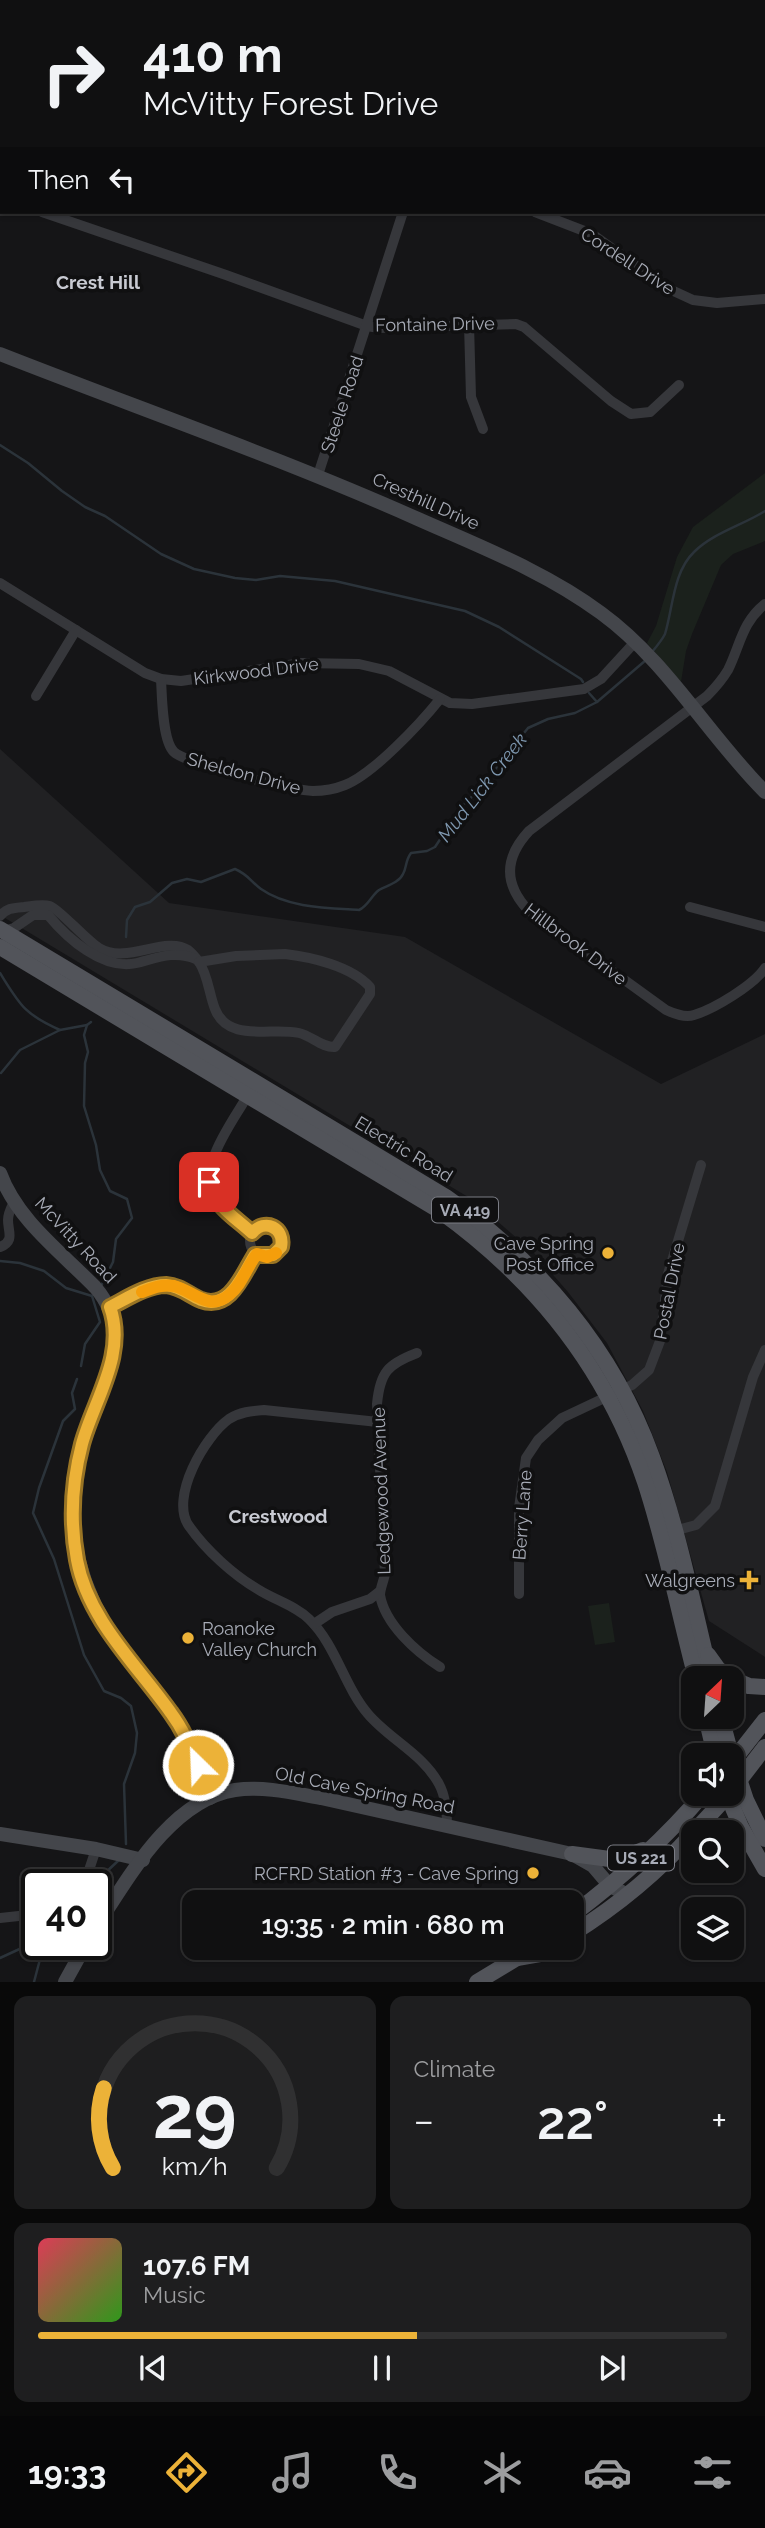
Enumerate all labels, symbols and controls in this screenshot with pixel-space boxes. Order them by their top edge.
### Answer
text: 410 m [143,26,283,83]
icon: right [28,28,119,119]
text: McVitty Forest Drive [143,85,438,122]
icon: left [103,161,141,199]
text: Then [28,165,89,195]
street label: Cordell Drive [577,223,679,299]
district label: Crest Hill [56,271,141,293]
street label: Fontaine Drive [375,312,495,336]
street label: Steele Road [316,353,368,455]
street label: Cresthill Drive [369,468,483,534]
street label: Kirkwood Drive [192,653,320,689]
water label: Mud Lick Creek [433,728,531,846]
street label: Sheldon Drive [185,748,304,798]
street label: Hillbrook Drive [521,899,632,990]
street label: Electric Road [351,1112,457,1186]
pin [179,1152,239,1212]
icon: arrive [190,1163,228,1201]
street label: McVitty Road [31,1193,121,1287]
road number: VA 419 [432,1198,498,1222]
place label: Cave Spring Post Office [494,1233,594,1275]
street label: Postal Drive [649,1240,689,1341]
marker: Cave Spring Post Office [600,1245,616,1261]
street label: Ledgewood Avenue [368,1406,394,1575]
street label: Berry Lane [508,1469,536,1561]
district label: Crestwood [228,1505,328,1527]
place label: Walgreens [645,1570,735,1591]
marker: Walgreens [741,1572,757,1588]
place label: Roanoke Valley Church [202,1618,317,1660]
marker: Roanoke Valley Church [180,1630,196,1646]
north arrow [681,1666,744,1729]
map controls [681,1666,744,1960]
position arrow [161,1728,235,1802]
button: sound [681,1743,744,1806]
street label: Old Cave Spring Road [274,1762,456,1818]
button: search [681,1820,744,1883]
road number: US 221 [608,1846,674,1870]
place label: RCFRD Station #3 - Cave Spring [254,1863,519,1884]
marker: RCFRD Station #3 - Cave Spring [525,1865,541,1881]
speed limit sign: 40 [21,1869,112,1960]
button: layers [681,1897,744,1960]
text: 19:35 · 2 min · 680 m [261,1910,505,1940]
text: Climate [414,2055,495,2082]
text: 29 [153,2071,237,2156]
text: 22° [537,2090,608,2151]
text: − [414,2098,434,2143]
text: + [711,2098,727,2143]
text: km/h [162,2151,228,2181]
text: 107.6 FM [143,2251,250,2281]
text: Music [143,2281,206,2308]
icon: previous [134,2349,172,2387]
icon: pause [363,2349,401,2387]
icon: next [593,2349,631,2387]
icon: directions [162,2448,211,2497]
icon: music [268,2448,317,2497]
icon: phone [373,2448,422,2497]
icon: climate [478,2448,527,2497]
icon: car [583,2448,632,2497]
icon: filters [688,2448,737,2497]
text: 19:33 [28,2454,106,2491]

